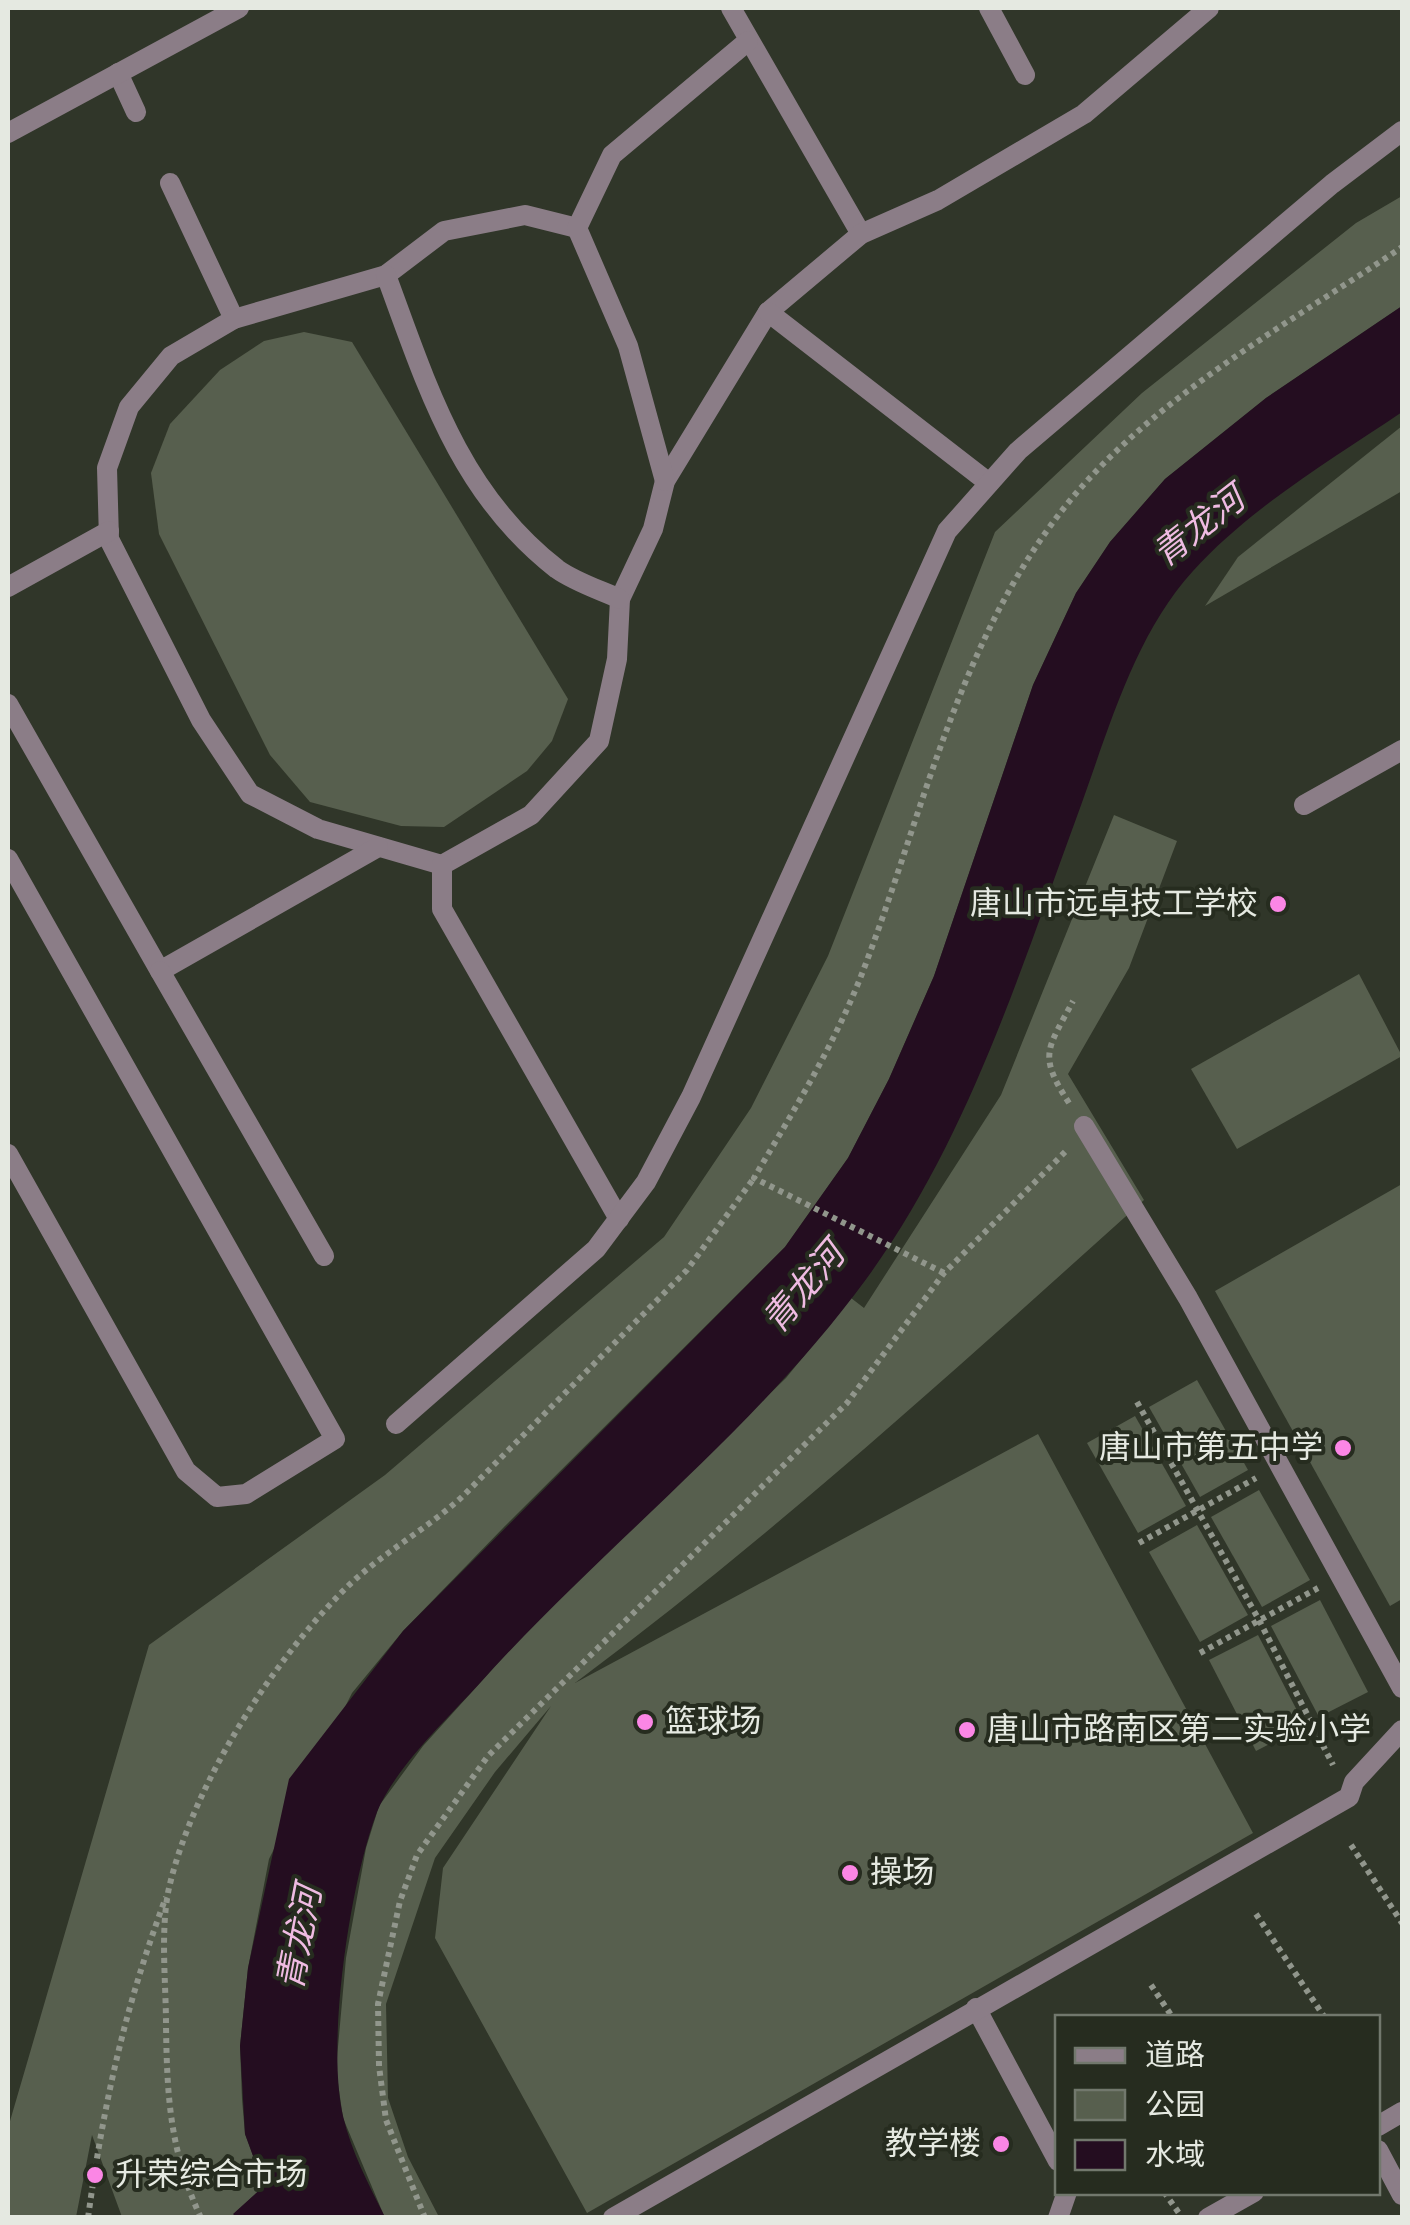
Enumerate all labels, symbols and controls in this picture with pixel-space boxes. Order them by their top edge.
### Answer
water label: 青龙河 [1142,471,1260,579]
place label: 唐山市远卓技工学校 [970,881,1258,927]
marker: 唐山市远卓技工学校 [1267,893,1289,915]
water label: 青龙河 [751,1227,861,1344]
place label: 唐山市第五中学 [1099,1425,1323,1471]
marker: 唐山市第五中学 [1332,1437,1354,1459]
place label: 篮球场 [665,1699,761,1745]
place label: 唐山市路南区第二实验小学 [987,1707,1371,1753]
marker: 篮球场 [634,1711,656,1733]
marker: 唐山市路南区第二实验小学 [956,1719,978,1741]
place label: 操场 [870,1850,934,1896]
marker: 操场 [839,1862,861,1884]
water label: 青龙河 [265,1876,336,1994]
legend [1055,2015,1380,2195]
text: 道路 [1145,2034,1205,2077]
text: 公园 [1145,2084,1205,2127]
place label: 教学楼 [885,2121,981,2167]
marker: 教学楼 [990,2133,1012,2155]
text: 水域 [1145,2134,1205,2177]
place label: 升荣综合市场 [115,2152,307,2198]
marker: 升荣综合市场 [84,2164,106,2186]

